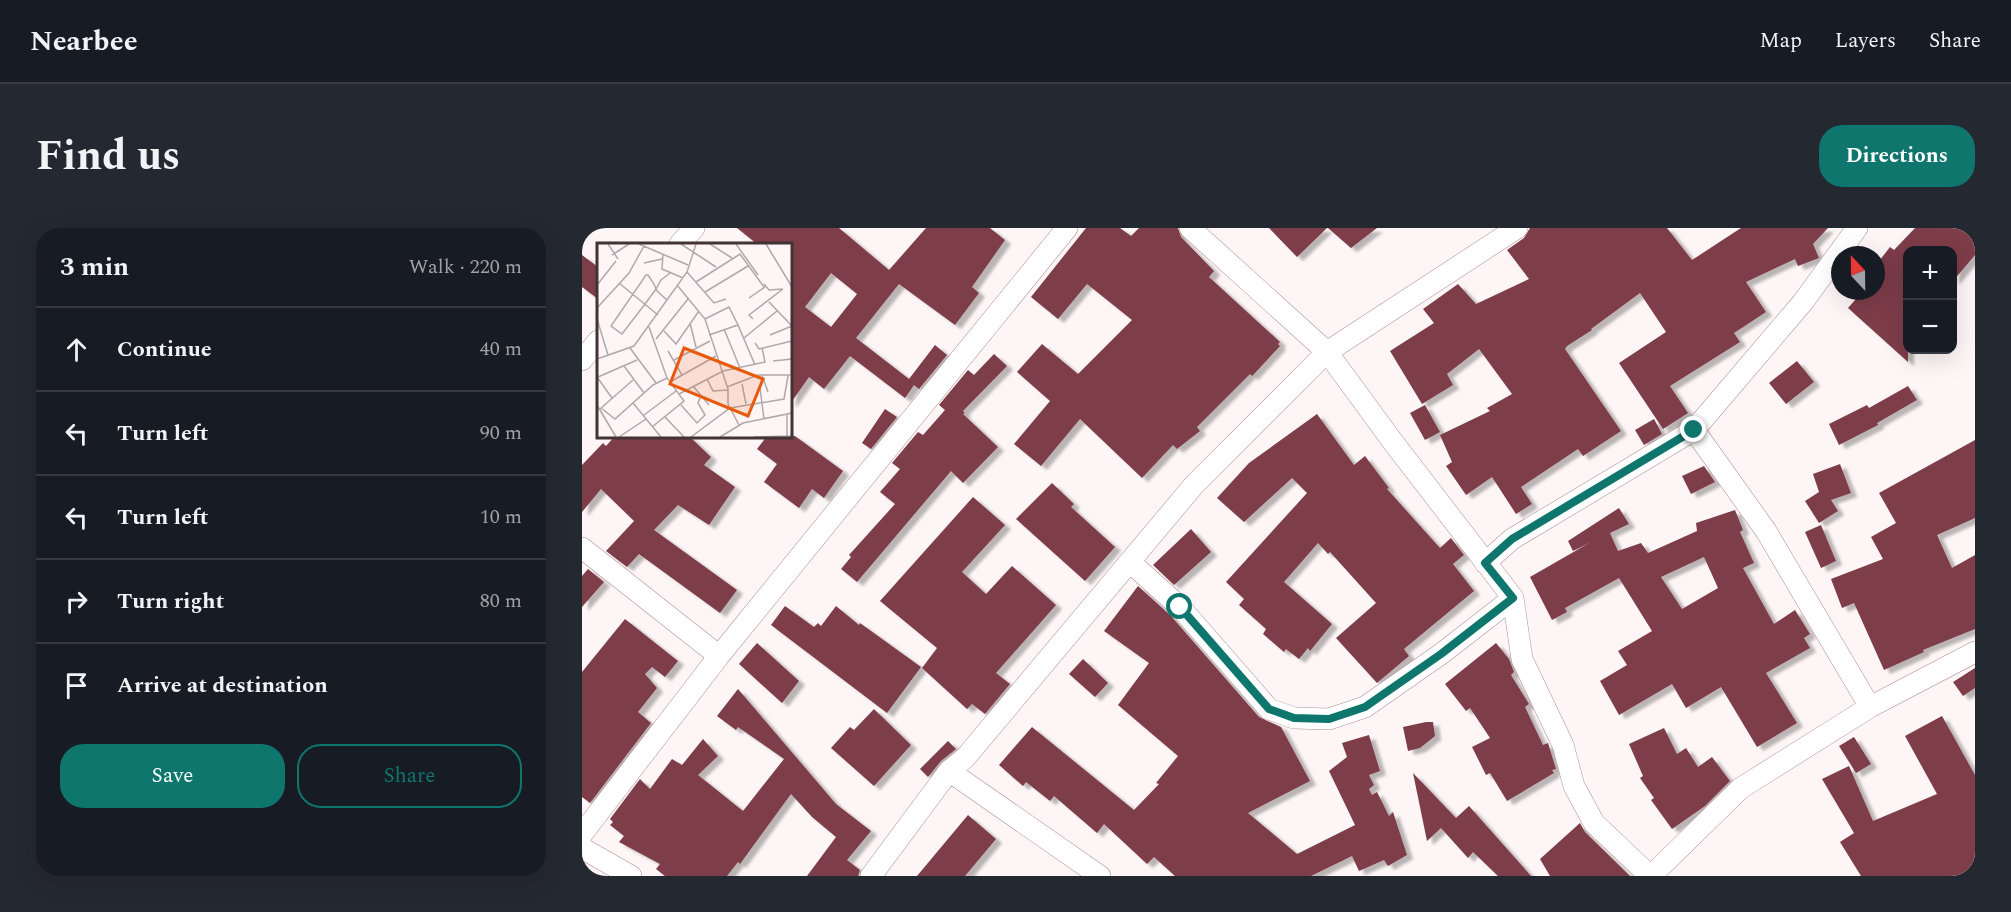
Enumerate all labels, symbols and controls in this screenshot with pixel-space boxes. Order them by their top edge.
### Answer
text: Nearbee [30,20,138,63]
text: Map [1760,25,1802,57]
text: Layers [1835,25,1896,57]
text: Share [1929,25,1981,57]
text: Find us [36,125,180,188]
button: Directions [1819,125,1975,187]
inset map [597,243,792,438]
north arrow [1831,246,1885,300]
map controls [1903,246,1957,354]
button: + [1903,246,1957,300]
text: 3 min [60,247,129,287]
text: Walk · 220 m [409,252,522,282]
button: − [1903,300,1957,354]
icon: ahead [60,333,93,366]
text: Continue [117,333,212,366]
text: 40 m [480,334,522,364]
route end [1680,416,1706,442]
icon: left [60,417,93,450]
text: Turn left [117,417,209,450]
text: 90 m [480,418,522,448]
icon: left [60,501,93,534]
text: Turn left [117,501,209,534]
text: 10 m [480,502,522,532]
icon: right [60,585,93,618]
text: Turn right [117,585,224,618]
text: 80 m [480,586,522,616]
route start [1166,593,1192,619]
icon: arrive [60,669,93,702]
text: Arrive at destination [117,669,328,702]
button: Save [60,744,285,808]
button: Share [297,744,522,808]

